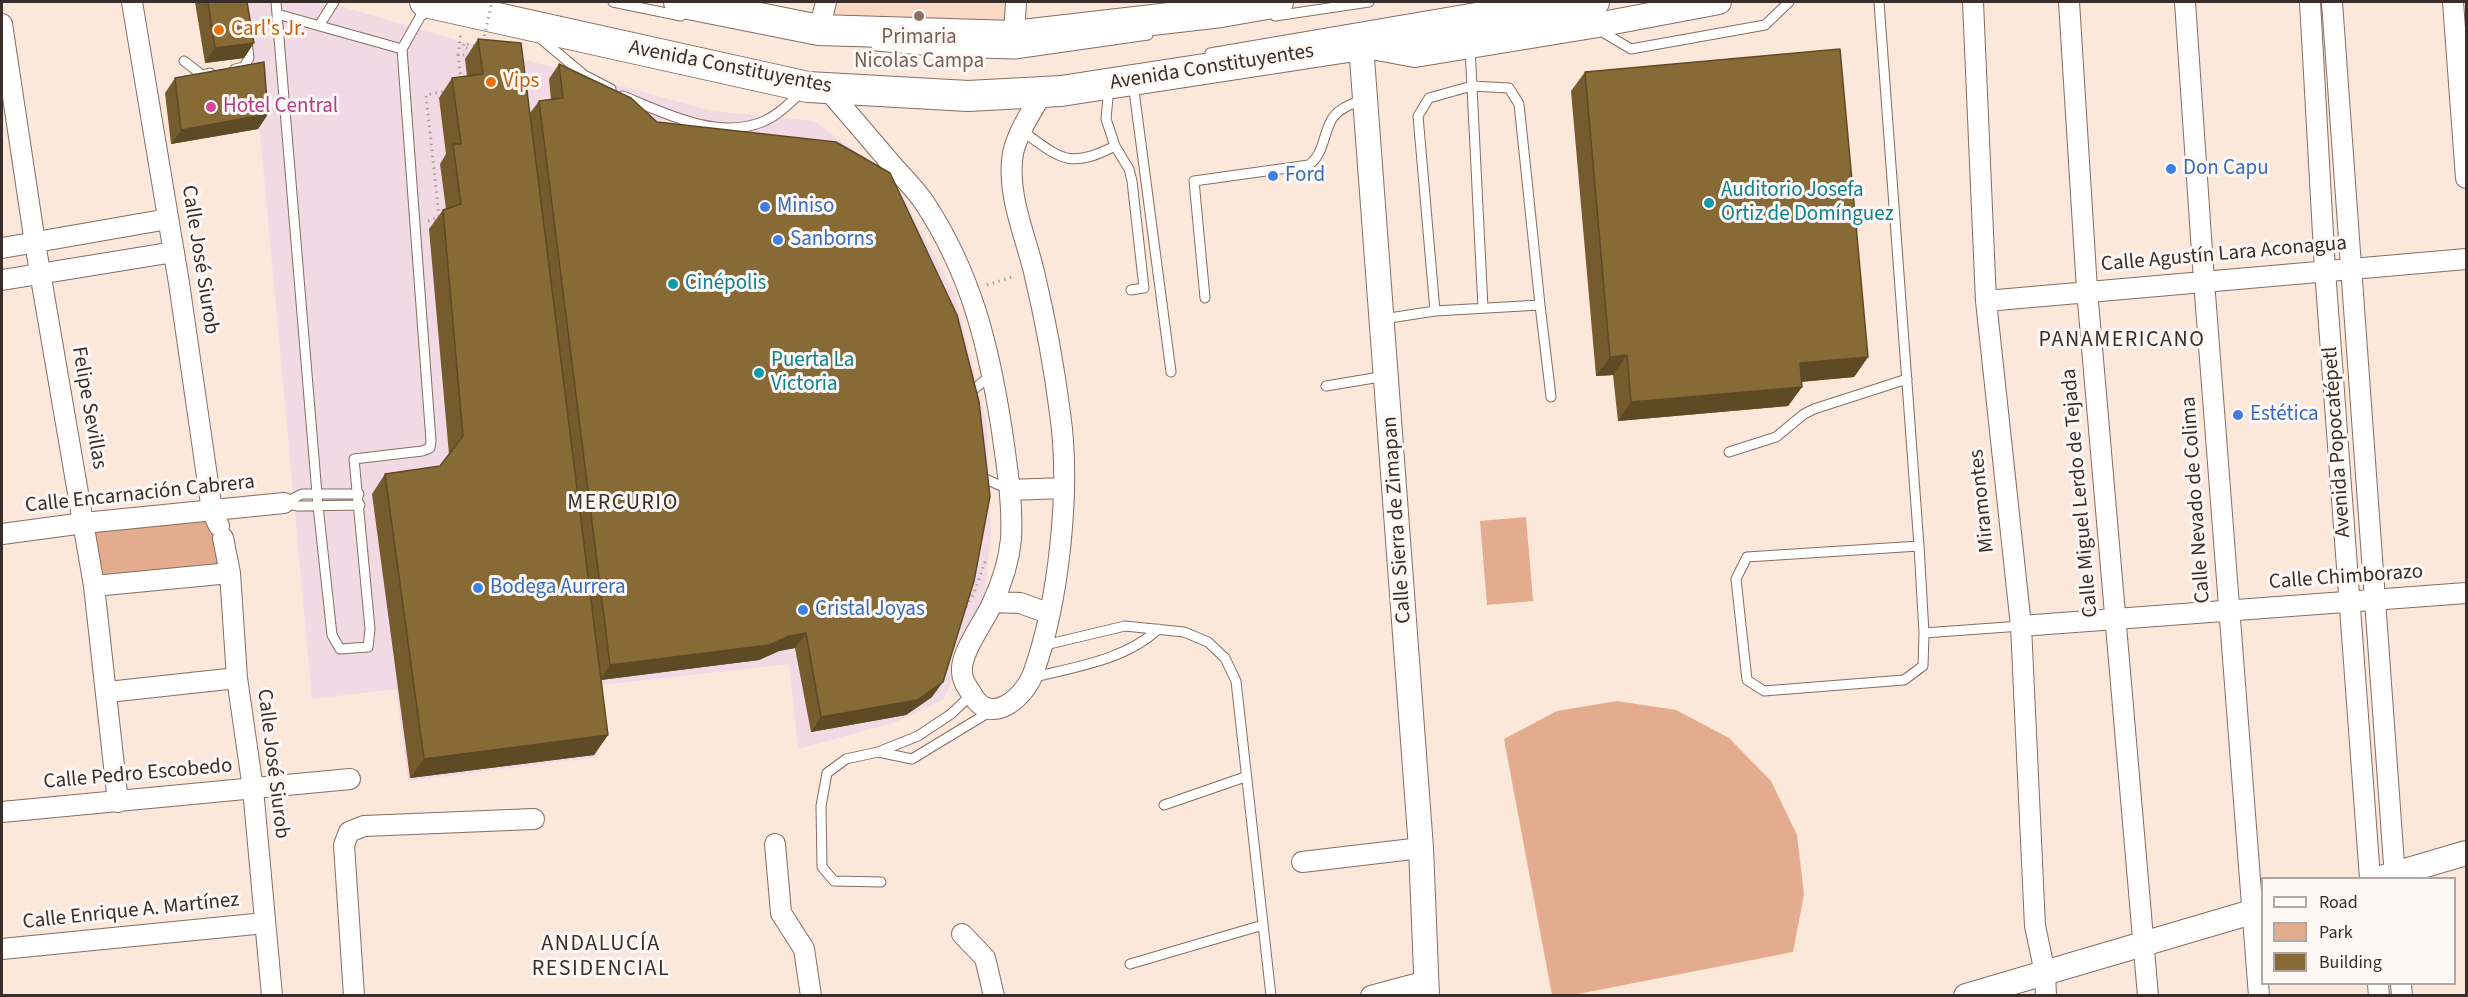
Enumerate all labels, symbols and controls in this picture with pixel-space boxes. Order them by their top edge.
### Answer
marker: Primaria Nicolas Campa [912,9,926,23]
place label: Carl's Jr. [231,17,305,43]
marker: Carl's Jr. [212,23,226,37]
place label: Primaria Nicolas Campa [854,25,984,75]
street label: Avenida Constituyentes [626,36,834,100]
street label: Avenida Constituyentes [1108,39,1316,97]
place label: Vips [503,69,539,95]
marker: Vips [484,75,498,89]
place label: Hotel Central [223,94,338,120]
marker: Hotel Central [204,100,218,114]
place label: Don Capu [2183,156,2269,182]
marker: Don Capu [2164,162,2178,176]
place label: Ford [1285,163,1325,189]
marker: Ford [1266,169,1280,183]
place label: Auditorio Josefa Ortiz de Domínguez [1721,178,1894,228]
street label: Calle José Siurob [175,184,223,336]
place label: Miniso [777,194,834,220]
marker: Auditorio Josefa Ortiz de Domínguez [1702,196,1716,210]
marker: Miniso [758,200,772,214]
place label: Sanborns [790,227,874,253]
street label: Calle Agustín Lara Aconagua [2100,232,2348,278]
marker: Sanborns [771,233,785,247]
place label: Cinépolis [685,271,766,297]
marker: Cinépolis [666,277,680,291]
district label: PANAMERICANO [2039,328,2205,354]
street label: Felipe Sevillas [65,345,111,471]
street label: Avenida Popocatépetl [2319,346,2357,538]
place label: Puerta La Victoria [771,348,854,398]
marker: Puerta La Victoria [752,366,766,380]
street label: Calle Miguel Lerdo de Tejada [2058,368,2104,618]
street label: Calle Nevado de Colima [2177,396,2217,604]
place label: Estética [2250,402,2319,428]
marker: Estética [2231,408,2245,422]
street label: Calle Sierra de Zimapan [1378,416,1418,624]
street label: Miramontes [1965,448,2001,554]
street label: Calle Encarnación Cabrera [24,470,256,520]
district label: MERCURIO [567,491,679,517]
street label: Calle Chimborazo [2268,560,2424,596]
place label: Bodega Aurrera [490,575,625,601]
marker: Bodega Aurrera [471,581,485,595]
place label: Cristal Joyas [815,597,925,623]
marker: Cristal Joyas [796,603,810,617]
street label: Calle José Siurob [250,688,294,840]
street label: Calle Pedro Escobedo [43,754,233,796]
legend [2261,877,2456,985]
street label: Calle Enrique A. Martínez [21,888,241,936]
text: Road [2319,890,2358,915]
text: Park [2319,920,2353,945]
district label: ANDALUCÍA RESIDENCIAL [532,932,670,984]
text: Building [2319,950,2382,975]

